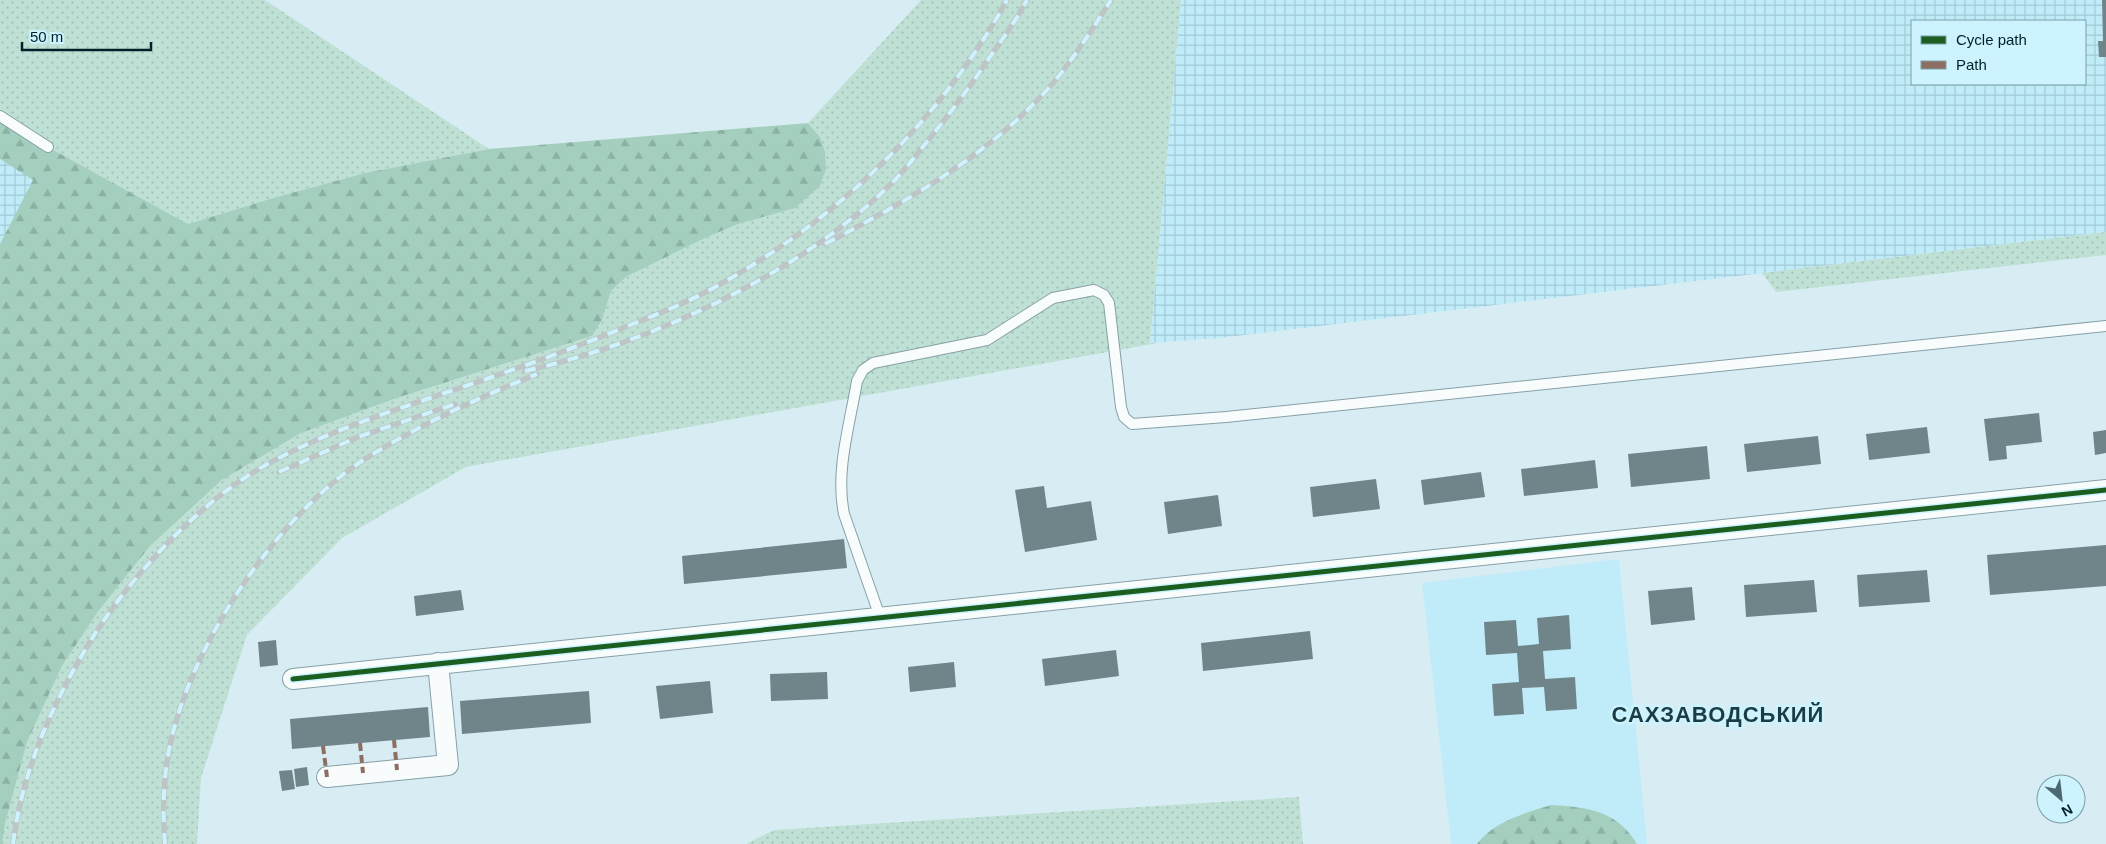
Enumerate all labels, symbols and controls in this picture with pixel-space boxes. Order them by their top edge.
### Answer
scale bar [22,20,151,52]
legend [1911,20,2086,85]
text: 50 m [30,28,63,45]
text: Cycle path [1956,31,2027,48]
text: Path [1956,56,1987,73]
district label: САХЗАВОДСЬКИЙ [1612,702,1824,727]
north arrow [2036,774,2086,824]
text: N [2059,801,2075,820]

